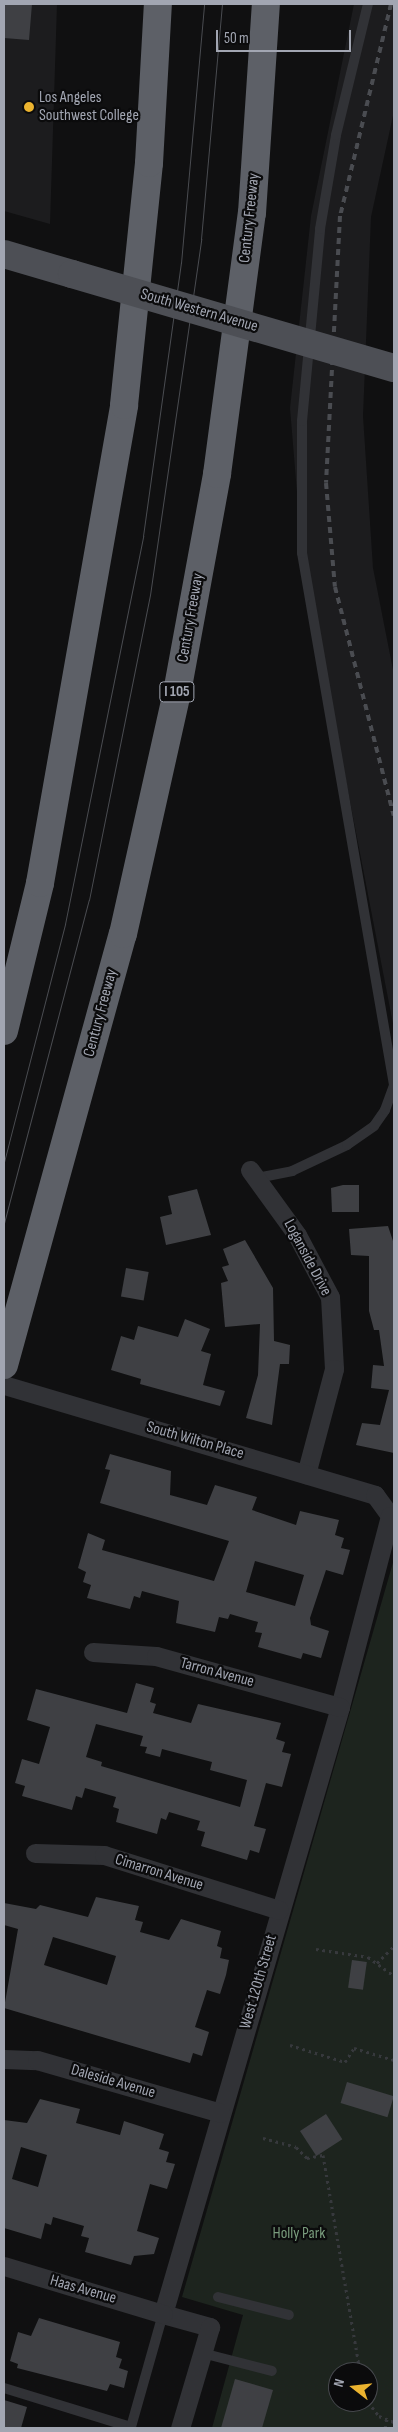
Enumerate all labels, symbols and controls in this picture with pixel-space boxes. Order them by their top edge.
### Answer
scale bar [218,20,353,52]
text: 50 m [224,29,249,48]
place label: Los Angeles Southwest College [39,88,139,126]
marker: Los Angeles Southwest College [23,101,35,113]
street label: Century Freeway [236,172,264,264]
street label: South Western Avenue [138,285,260,337]
street label: Century Freeway [174,572,208,664]
road number: I 105 [158,680,196,704]
street label: Century Freeway [80,967,122,1059]
street label: Loganside Drive [279,1216,335,1300]
street label: South Wilton Place [144,1418,246,1464]
street label: Tarron Avenue [178,1654,256,1692]
street label: Cimarron Avenue [113,1850,205,1896]
street label: West 120th Street [236,1933,282,2031]
street label: Daleside Avenue [69,2061,157,2103]
park label: Holly Park [273,2224,325,2244]
street label: Haas Avenue [48,2271,118,2309]
north arrow [328,2362,378,2412]
text: N [330,2377,348,2389]

